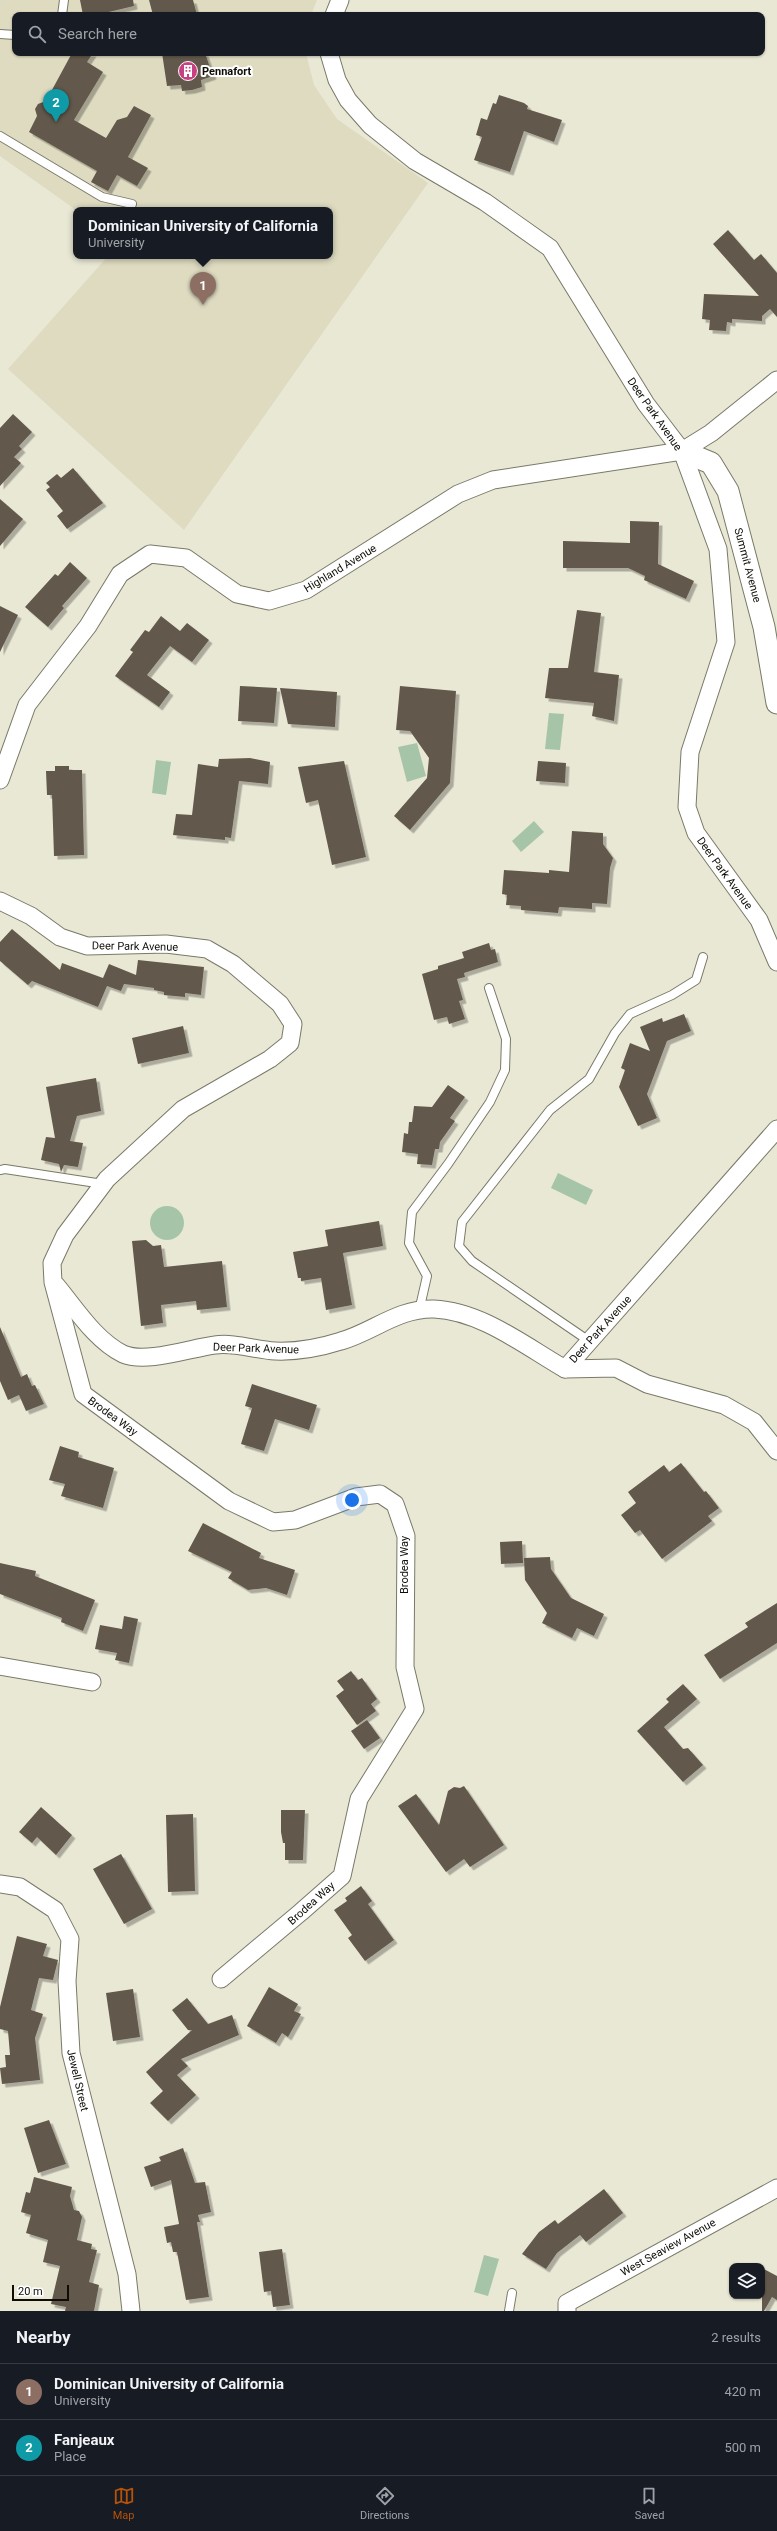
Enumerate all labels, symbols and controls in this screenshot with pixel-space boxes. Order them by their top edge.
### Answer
search box [12,12,765,56]
icon: search [26,23,48,45]
text: Search here [58,25,137,43]
building icon: Pennafort [177,60,199,82]
place label: Pennafort [202,65,252,78]
pin: 2 [43,89,69,122]
popup [73,207,333,259]
text: Dominican University of California [88,217,318,235]
text: University [88,235,145,250]
pin: 1 [190,272,216,305]
street label: Deer Park Avenue [625,375,685,453]
street label: Summit Avenue [731,526,764,604]
street label: Highland Avenue [302,542,379,595]
street label: Deer Park Avenue [694,835,755,912]
street label: Deer Park Avenue [92,939,178,954]
street label: Deer Park Avenue [567,1293,634,1366]
street label: Deer Park Avenue [213,1340,299,1357]
street label: Brodea Way [85,1394,141,1439]
your location [342,1490,362,1510]
street label: Brodea Way [398,1535,411,1594]
street label: Brodea Way [285,1879,338,1928]
street label: Jewell Street [64,2048,91,2113]
street label: West Seaview Avenue [619,2216,718,2279]
map controls [729,2263,765,2299]
button: layers [729,2263,765,2299]
scale bar [12,2283,69,2302]
text: 20 m [18,2285,43,2298]
text: Nearby [16,2327,71,2347]
text: 2 results [711,2330,761,2345]
text: Dominican University of California [54,2375,284,2393]
text: 1 [25,2384,33,2399]
text: 420 m [724,2384,761,2399]
text: University [54,2393,111,2408]
text: Fanjeaux [54,2431,114,2449]
text: 2 [25,2440,33,2455]
text: 500 m [724,2440,761,2455]
text: Place [54,2449,86,2464]
tab: Map [113,2485,135,2522]
tab: Directions [360,2485,409,2522]
tab: Saved [635,2485,664,2522]

